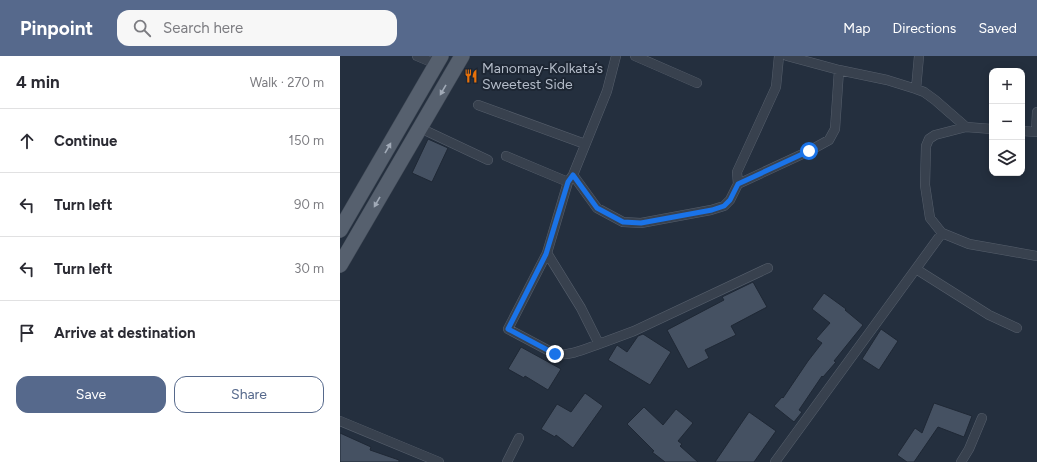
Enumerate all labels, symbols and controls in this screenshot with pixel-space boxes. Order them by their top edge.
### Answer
search box [117,10,397,46]
text: Pinpoint [20,17,93,40]
icon: search [131,17,153,39]
text: Search here [163,19,243,37]
text: Map [843,20,871,37]
text: Directions [893,20,956,37]
text: Saved [978,20,1017,37]
place label: Manomay-Kolkata’s Sweetest Side [482,60,603,93]
restaurant icon: Manomay-Kolkata’s Sweetest Side [463,68,479,84]
map controls [989,68,1025,176]
button: + [989,68,1025,104]
text: 4 min [16,72,60,92]
text: Walk · 270 m [250,75,324,90]
one-way arrow [439,84,446,96]
button: − [989,104,1025,140]
icon: ahead [16,130,38,152]
text: Continue [54,132,117,150]
text: 150 m [289,133,324,148]
button: layers [989,140,1025,176]
one-way arrow [384,142,391,154]
route start [800,142,818,160]
icon: left [16,194,38,216]
text: Turn left [54,196,112,214]
text: 90 m [294,197,324,212]
one-way arrow [373,197,381,207]
icon: left [16,258,38,280]
text: Turn left [54,260,112,278]
text: 30 m [294,261,324,276]
icon: arrive [16,322,38,344]
text: Arrive at destination [54,324,195,342]
route end [546,345,564,363]
button: Save [16,376,166,413]
button: Share [174,376,324,413]

